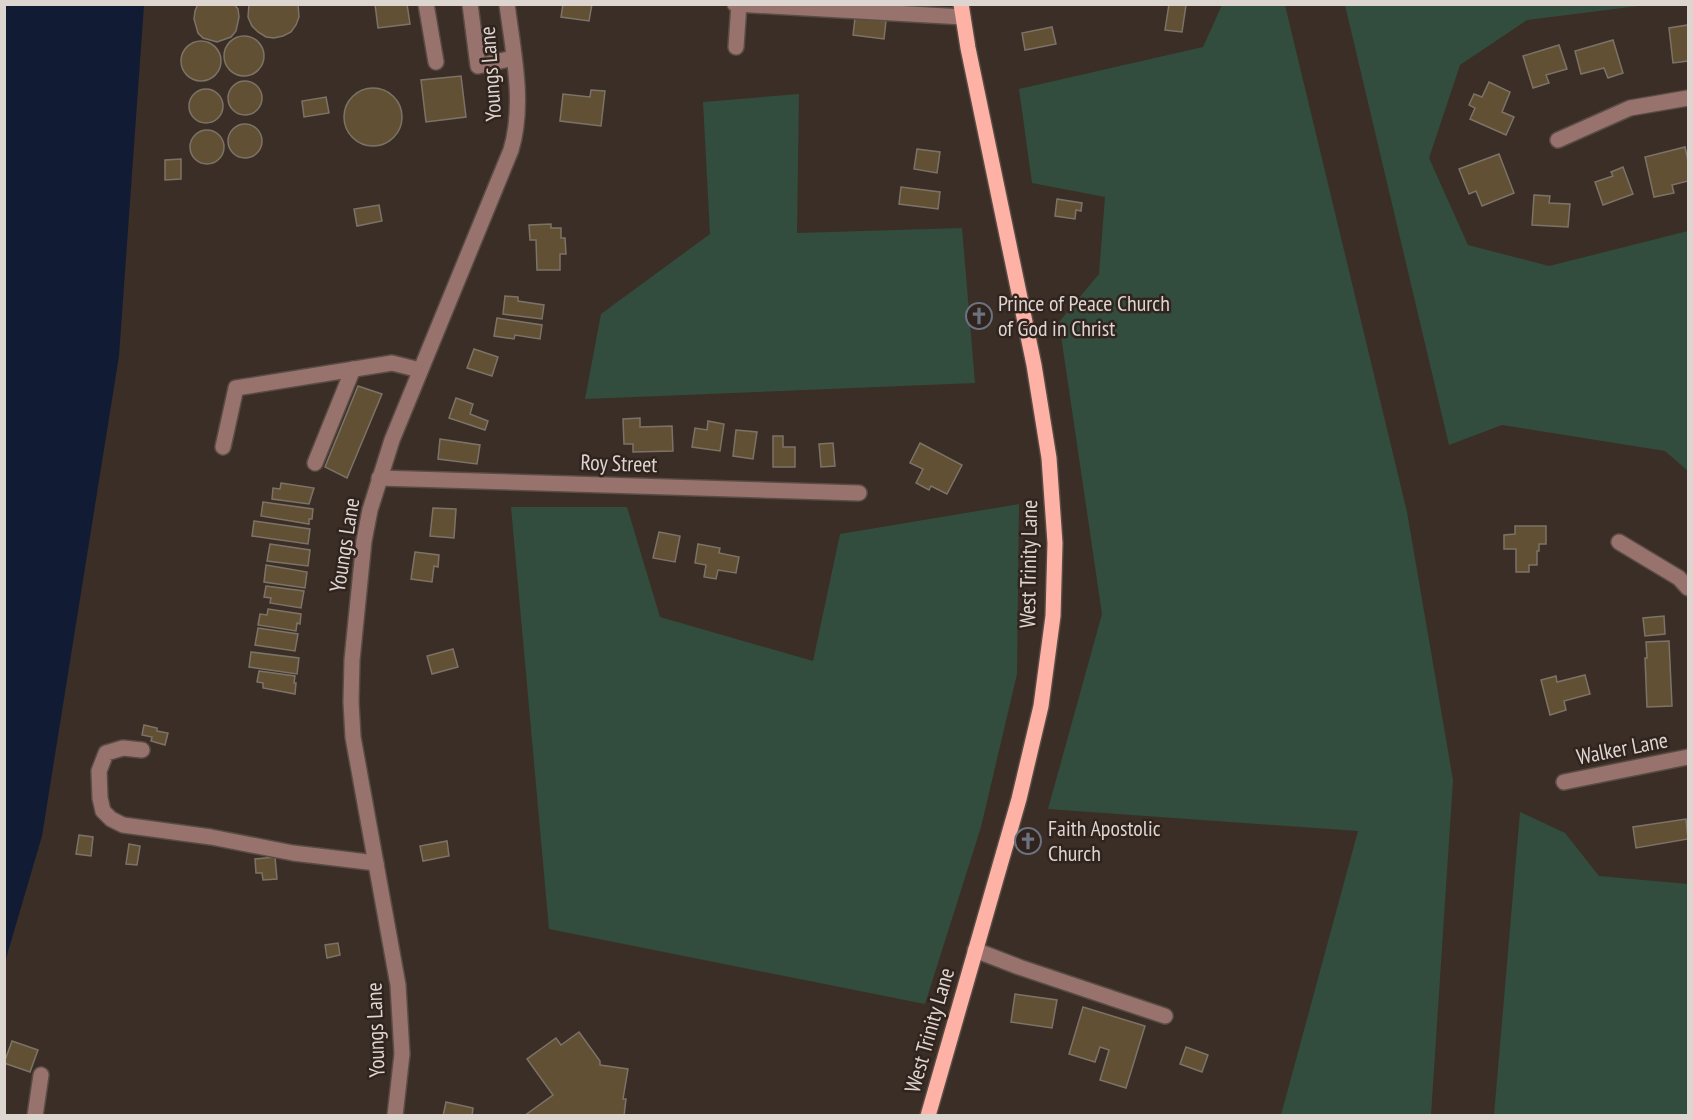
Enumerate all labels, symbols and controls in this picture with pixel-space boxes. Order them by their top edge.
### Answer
street label: Youngs Lane [473,26,507,122]
place label: Prince of Peace Church of God in Christ [998,289,1170,342]
church icon: Prince of Peace Church of God in Christ [964,301,994,331]
street label: Roy Street [580,448,658,478]
street label: Youngs Lane [323,496,365,594]
street label: West Trinity Lane [1013,500,1043,628]
street label: Walker Lane [1574,725,1670,771]
place label: Faith Apostolic Church [1048,814,1161,867]
church icon: Faith Apostolic Church [1013,826,1043,856]
street label: West Trinity Lane [898,964,960,1096]
street label: Youngs Lane [359,982,391,1078]

